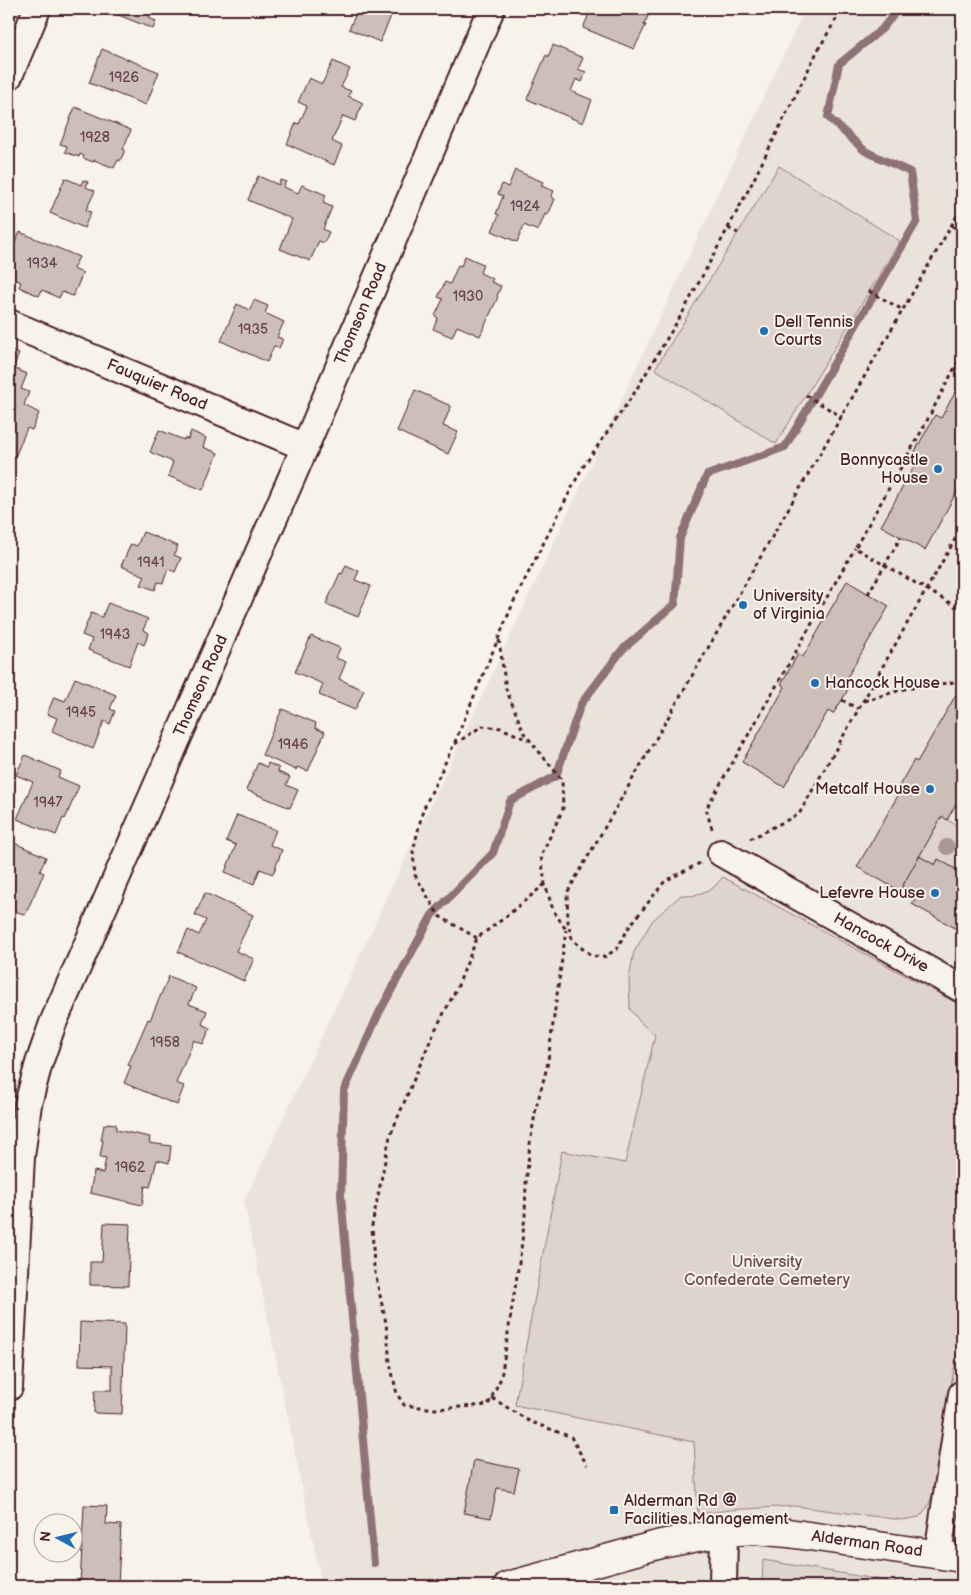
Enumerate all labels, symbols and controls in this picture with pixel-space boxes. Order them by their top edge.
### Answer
house number: 1926 [109,69,140,86]
house number: 1928 [80,129,110,146]
house number: 1924 [510,198,541,215]
house number: 1934 [27,255,58,272]
street label: Thomson Road [331,260,391,368]
house number: 1930 [453,288,483,305]
place label: Dell Tennis Courts [774,313,853,350]
house number: 1935 [238,321,268,338]
marker: Dell Tennis Courts [758,325,770,337]
street label: Fauquier Road [104,355,210,415]
place label: Bonnycastle House [840,451,929,488]
marker: Bonnycastle House [932,463,944,475]
house number: 1941 [137,554,165,571]
place label: University of Virginia [753,587,825,624]
marker: University of Virginia [737,599,749,611]
house number: 1943 [100,626,130,643]
street label: Thomson Road [170,632,232,740]
place label: Hancock House [825,674,941,693]
marker: Hancock House [809,677,821,689]
house number: 1945 [66,704,96,721]
house number: 1946 [278,736,309,753]
place label: Metcalf House [815,780,921,799]
marker: Metcalf House [924,783,936,795]
house number: 1947 [34,794,63,811]
place label: Lefevre House [819,884,926,903]
marker: Lefevre House [929,887,941,899]
street label: Hancock Drive [830,909,932,977]
house number: 1958 [150,1034,180,1051]
house number: 1962 [115,1159,146,1176]
park label: University Confederate Cemetery [684,1253,851,1290]
place label: Alderman Rd @ Facilities Management [624,1492,789,1529]
marker: Alderman Rd @ Facilities Management [608,1504,620,1516]
north arrow [32,1512,82,1562]
street label: Alderman Road [810,1527,924,1561]
text: N [37,1530,55,1543]

